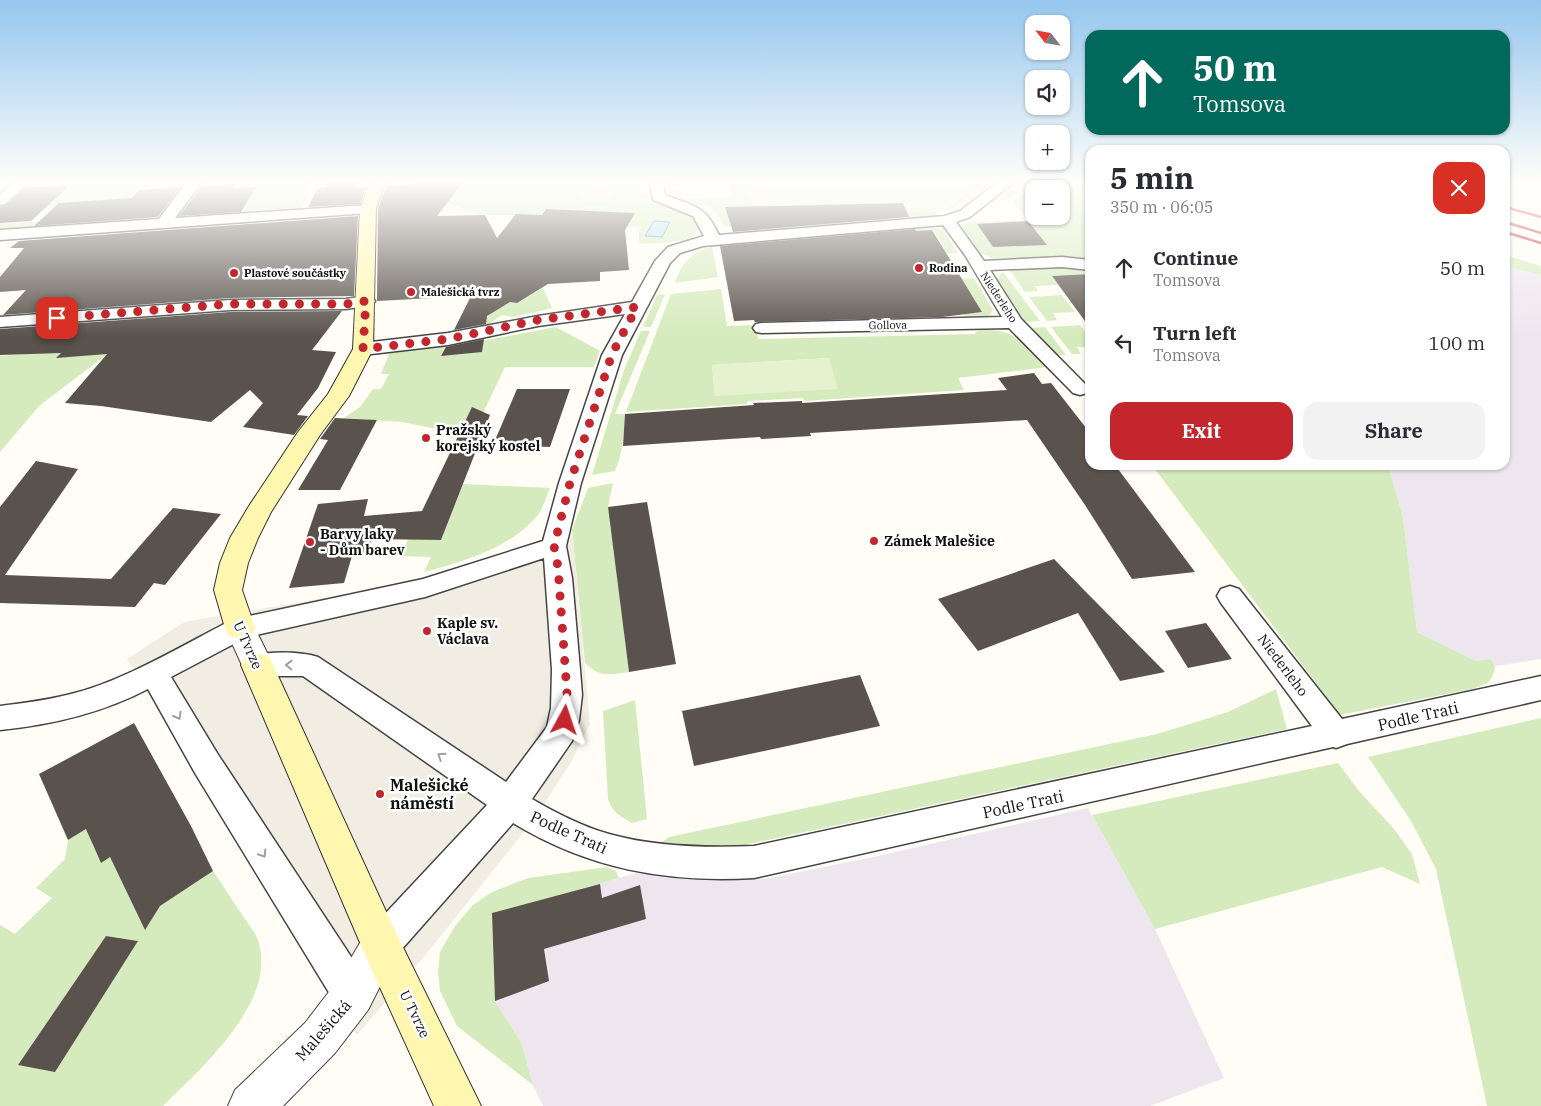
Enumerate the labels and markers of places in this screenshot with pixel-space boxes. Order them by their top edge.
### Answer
place label: Rodina [929,261,968,275]
marker: Rodina [913,262,925,274]
place label: Plastové součástky [244,266,347,280]
marker: Plastové součástky [228,267,240,279]
place label: Malešická tvrz [421,285,500,299]
marker: Malešická tvrz [405,286,417,298]
pin [36,297,78,339]
place label: Pražský korejský kostel [436,421,541,455]
marker: Pražský korejský kostel [420,432,432,444]
place label: Barvy laky - Dům barev [320,525,405,559]
place label: Zámek Malešice [884,532,995,550]
marker: Zámek Malešice [868,535,880,547]
marker: Barvy laky - Dům barev [304,536,316,548]
place label: Kaple sv. Václava [437,614,498,648]
marker: Kaple sv. Václava [421,625,433,637]
place label: Malešické náměstí [390,775,469,813]
marker: Malešické náměstí [374,788,386,800]

